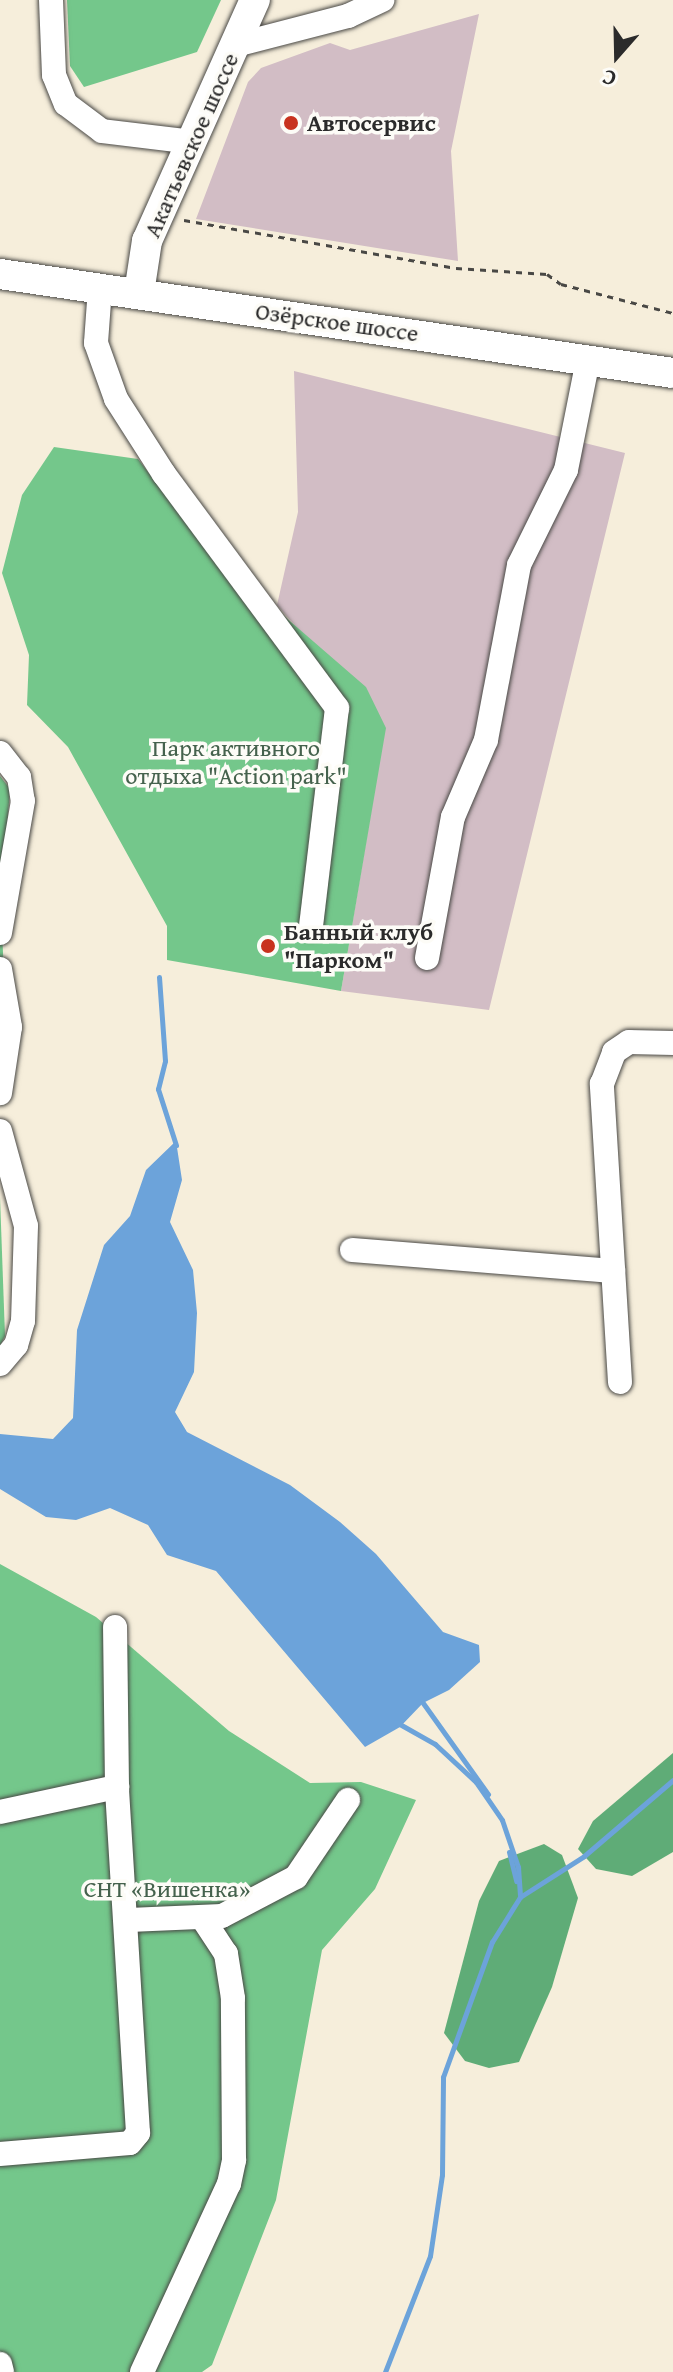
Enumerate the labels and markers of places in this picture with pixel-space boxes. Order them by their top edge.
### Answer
place label: Автосервис [307,109,436,137]
marker: Автосервис [282,114,300,132]
place label: Банный клуб "Парком" [284,918,433,974]
marker: Банный клуб "Парком" [259,937,277,955]

